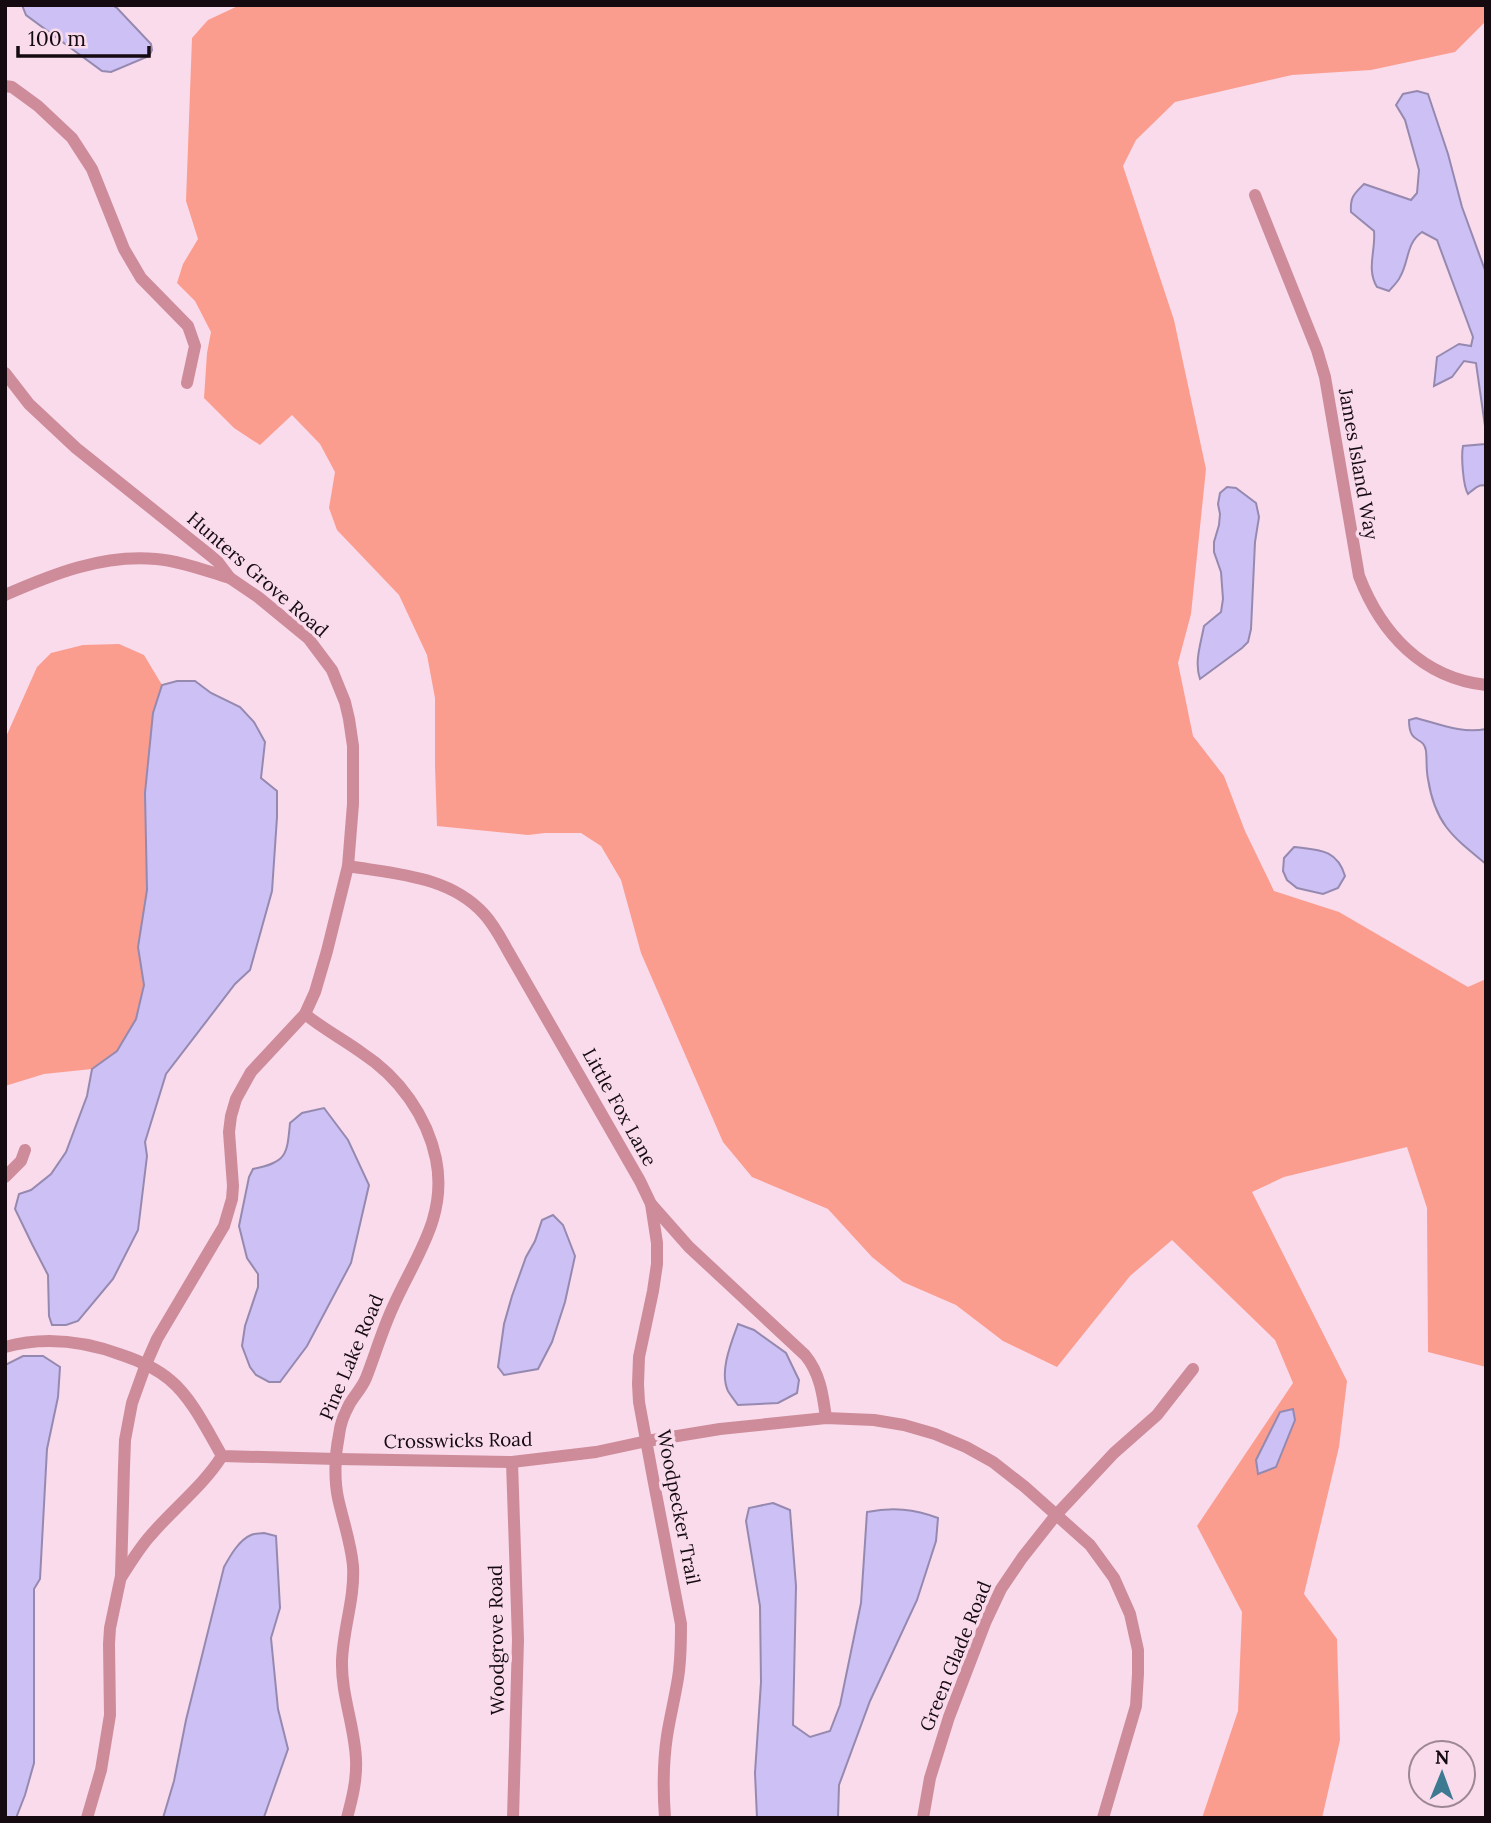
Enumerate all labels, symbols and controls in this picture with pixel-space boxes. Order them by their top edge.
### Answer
scale bar [18,14,149,58]
text: 100 m [28,25,86,52]
street label: James Island Way [1334,385,1384,542]
street label: Hunters Grove Road [182,506,334,642]
street label: Little Fox Lane [578,1044,662,1170]
street label: Pine Lake Road [314,1290,388,1424]
street label: Crosswicks Road [383,1427,533,1453]
street label: Woodpecker Trail [652,1428,706,1586]
street label: Woodgrove Road [483,1565,509,1715]
street label: Green Glade Road [914,1577,996,1735]
north arrow [1407,1739,1477,1809]
text: N [1435,1745,1450,1769]

